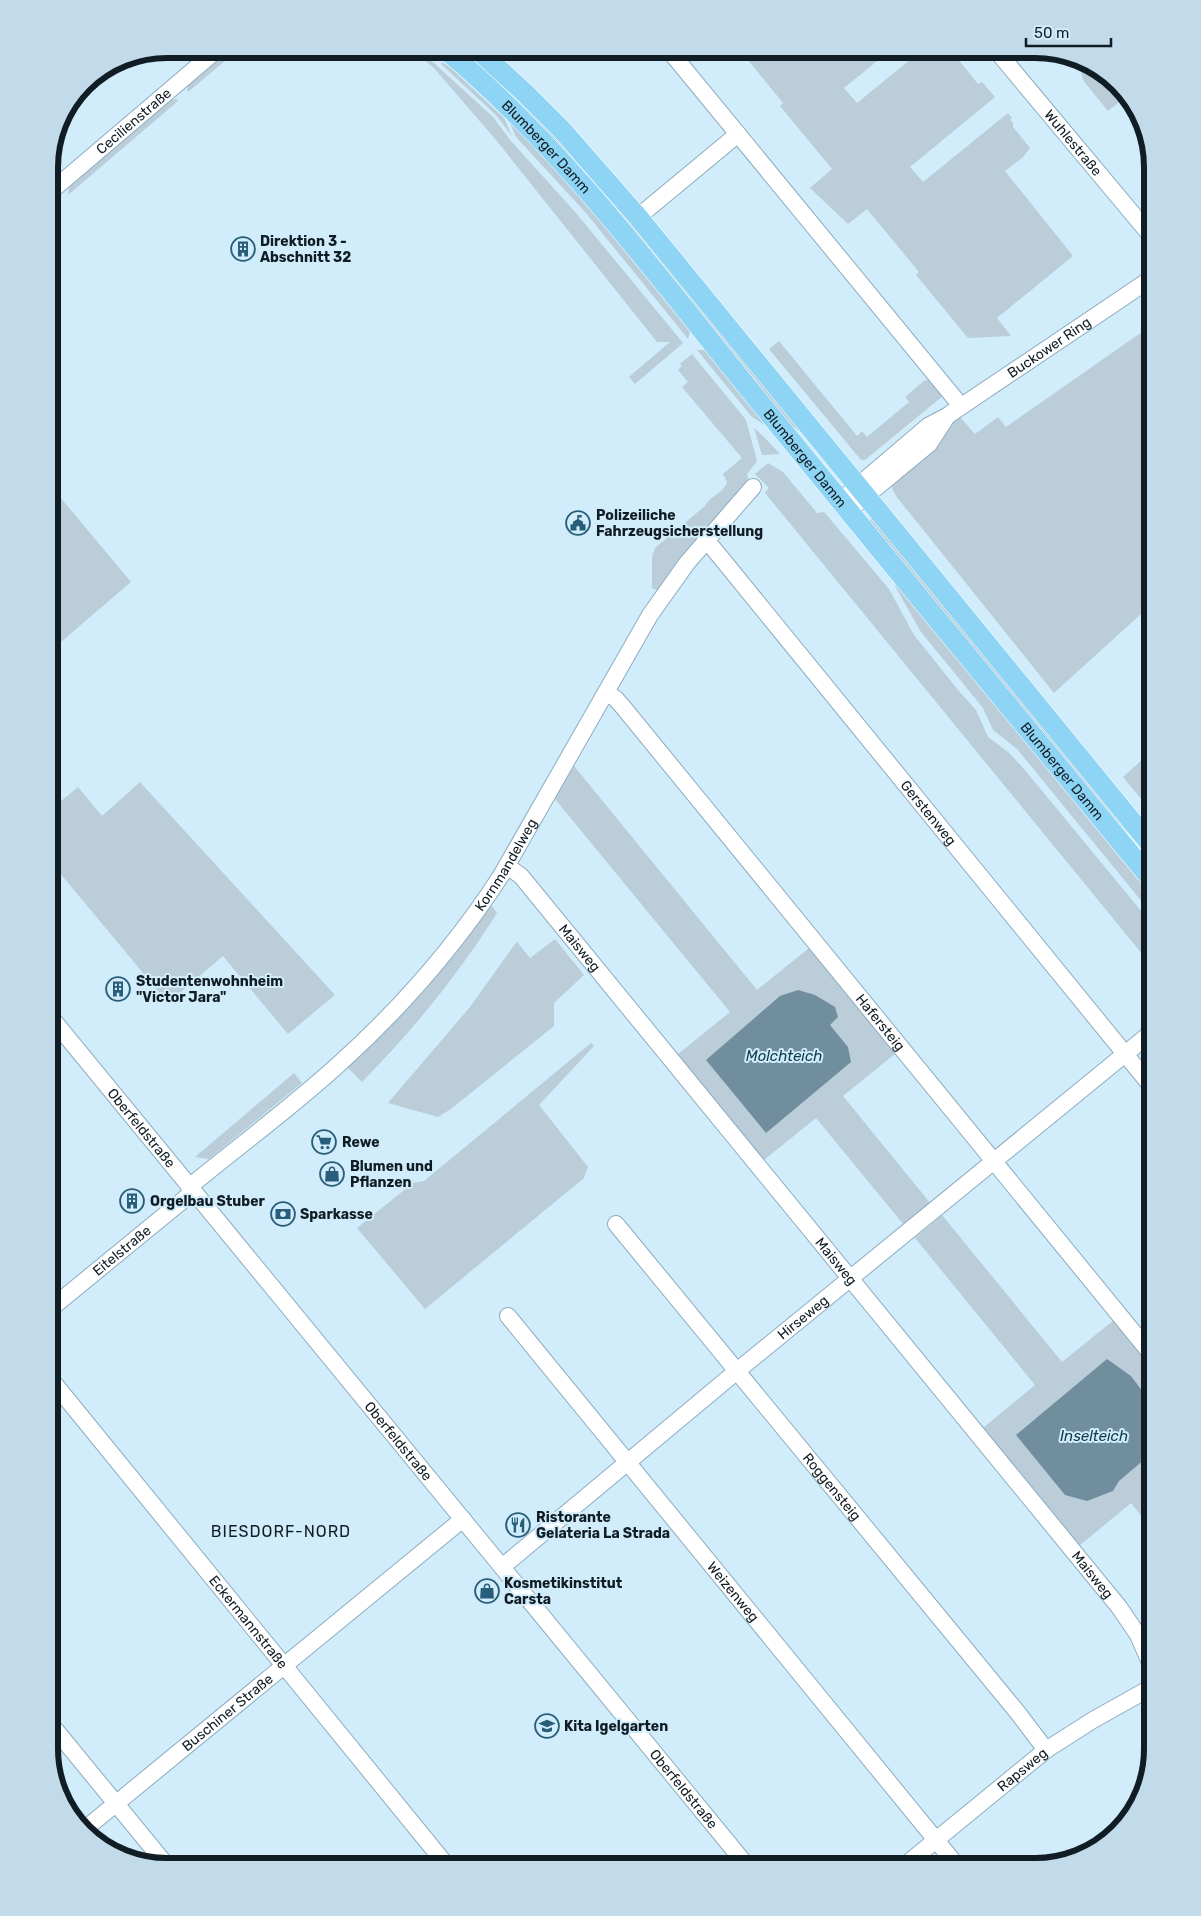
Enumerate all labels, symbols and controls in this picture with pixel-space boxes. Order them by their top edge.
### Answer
scale bar [1026,15,1111,47]
text: 50 m [1034,24,1069,42]
street label: Cecilienstraße [93,84,175,158]
street label: Blumberger Damm [498,97,594,197]
street label: Wuhlestraße [1041,106,1106,179]
place label: Direktion 3 - Abschnitt 32 [260,233,351,266]
building icon: Direktion 3 - Abschnitt 32 [230,236,256,262]
street label: Buckower Ring [1004,313,1094,382]
street label: Blumberger Damm [760,405,850,511]
place label: Polizeiliche Fahrzeugsicherstellung [596,507,763,540]
public building icon: Polizeiliche Fahrzeugsicherstellung [565,510,591,536]
street label: Blumberger Damm [1017,719,1108,824]
street label: Gerstenweg [897,777,960,849]
street label: Kornmandelweg [471,815,540,914]
street label: Maisweg [555,921,604,975]
place label: Studentenwohnheim "Victor Jara" [136,973,283,1006]
building icon: Studentenwohnheim "Victor Jara" [105,976,131,1002]
street label: Hafersteig [852,991,909,1054]
water label: Molchteich [746,1047,822,1065]
street label: Oberfeldstraße [104,1085,179,1171]
supermarket icon: Rewe [311,1129,337,1155]
place label: Rewe [342,1134,380,1151]
place label: Blumen und Pflanzen [350,1158,433,1191]
shop icon: Blumen und Pflanzen [319,1161,345,1187]
building icon: Orgelbau Stuber [119,1188,145,1214]
place label: Orgelbau Stuber [150,1193,265,1210]
bank icon: Sparkasse [270,1201,296,1227]
place label: Sparkasse [300,1206,373,1223]
street label: Eitelstraße [89,1221,154,1279]
street label: Maisweg [812,1234,861,1289]
street label: Hirseweg [774,1291,832,1343]
street label: Oberfeldstraße [361,1398,436,1484]
water label: Inselteich [1060,1427,1128,1445]
street label: Roggensteig [799,1449,865,1524]
place label: Ristorante Gelateria La Strada [536,1509,670,1542]
restaurant icon: Ristorante Gelateria La Strada [505,1512,531,1538]
district label: BIESDORF-NORD [211,1522,351,1541]
street label: Maisweg [1068,1548,1117,1602]
street label: Weizenweg [704,1558,763,1625]
street label: Eckermannstraße [206,1572,292,1672]
place label: Kosmetikinstitut Carsta [504,1575,623,1608]
shop icon: Kosmetikinstitut Carsta [474,1578,500,1604]
street label: Buschiner Straße [178,1670,276,1755]
school or university icon: Kita Igelgarten [534,1713,560,1739]
place label: Kita Igelgarten [564,1718,668,1735]
street label: Rapsweg [994,1744,1051,1795]
street label: Oberfeldstraße [646,1746,722,1832]

